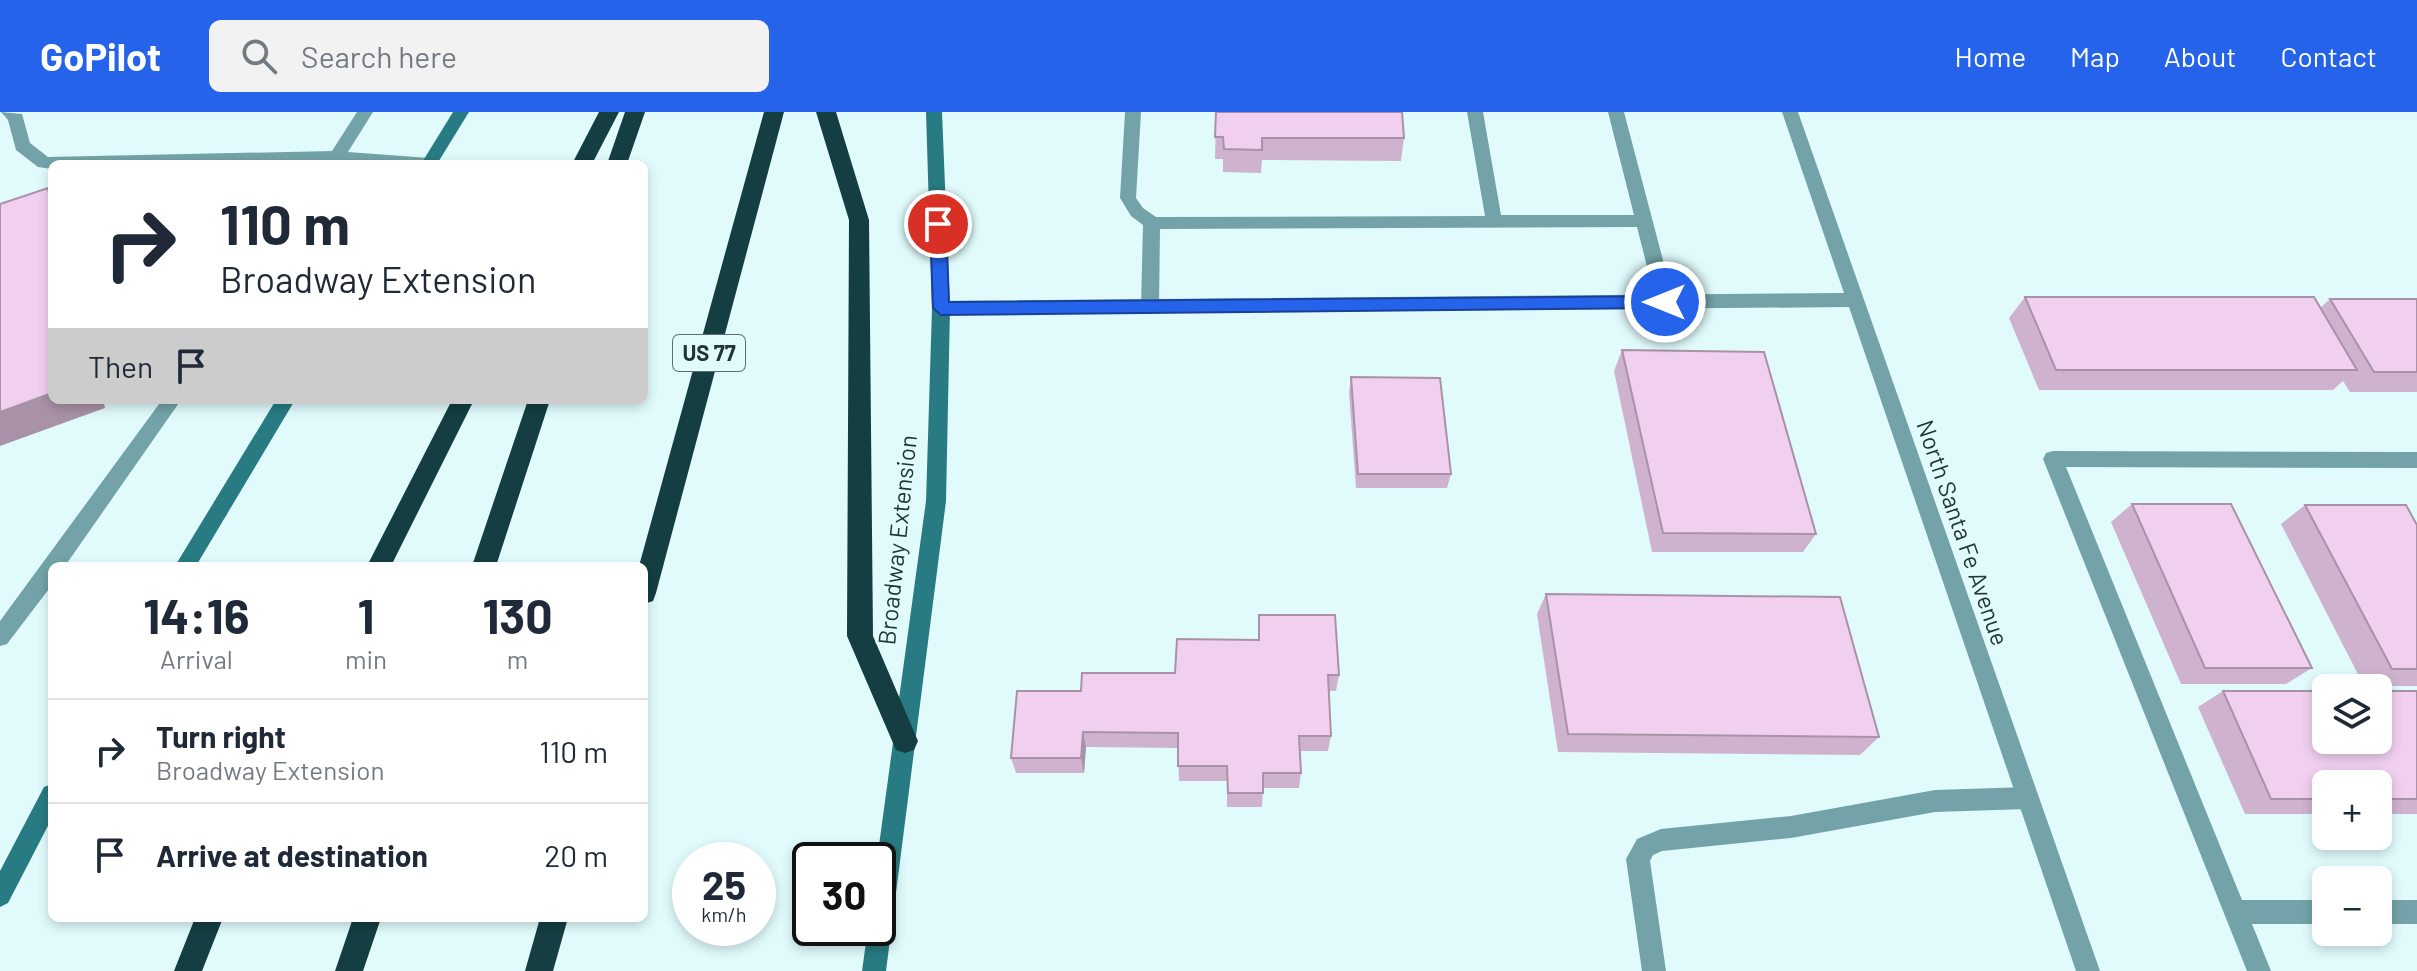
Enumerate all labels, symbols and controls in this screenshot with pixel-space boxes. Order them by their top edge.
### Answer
search box [209,20,769,92]
text: GoPilot [40,33,161,79]
icon: search [237,34,281,78]
text: Search here [301,38,457,74]
text: Home [1955,39,2026,73]
text: Map [2070,39,2120,73]
text: About [2164,39,2236,73]
text: Contact [2280,39,2377,73]
text: 110 m [220,189,350,256]
pin [904,190,972,258]
icon: right [88,192,192,296]
icon: arrive [916,202,960,246]
text: Broadway Extension [220,257,536,300]
position arrow [1623,260,1707,344]
road number: US 77 [673,335,745,371]
icon: arrive [169,344,213,388]
text: Then [88,348,153,384]
street label: North Santa Fe Avenue [1911,416,2016,649]
street label: Broadway Extension [871,433,922,646]
text: 14:16 [143,586,250,644]
text: 1 [357,586,374,644]
text: 130 [482,586,553,644]
text: Arrival [160,643,233,674]
text: min [345,643,387,674]
text: m [507,643,528,674]
map controls [2312,674,2392,946]
button: layers [2312,674,2392,754]
text: Turn right [156,718,286,754]
icon: right [88,729,132,773]
text: 110 m [539,733,608,769]
text: Broadway Extension [156,754,384,785]
button: + [2312,770,2392,850]
icon: arrive [88,833,132,877]
text: Arrive at destination [156,837,428,873]
text: 20 m [544,837,608,873]
speed limit sign: 30 [792,842,896,946]
text: 25 [702,860,746,908]
button: − [2312,866,2392,946]
text: km/h [701,902,747,926]

